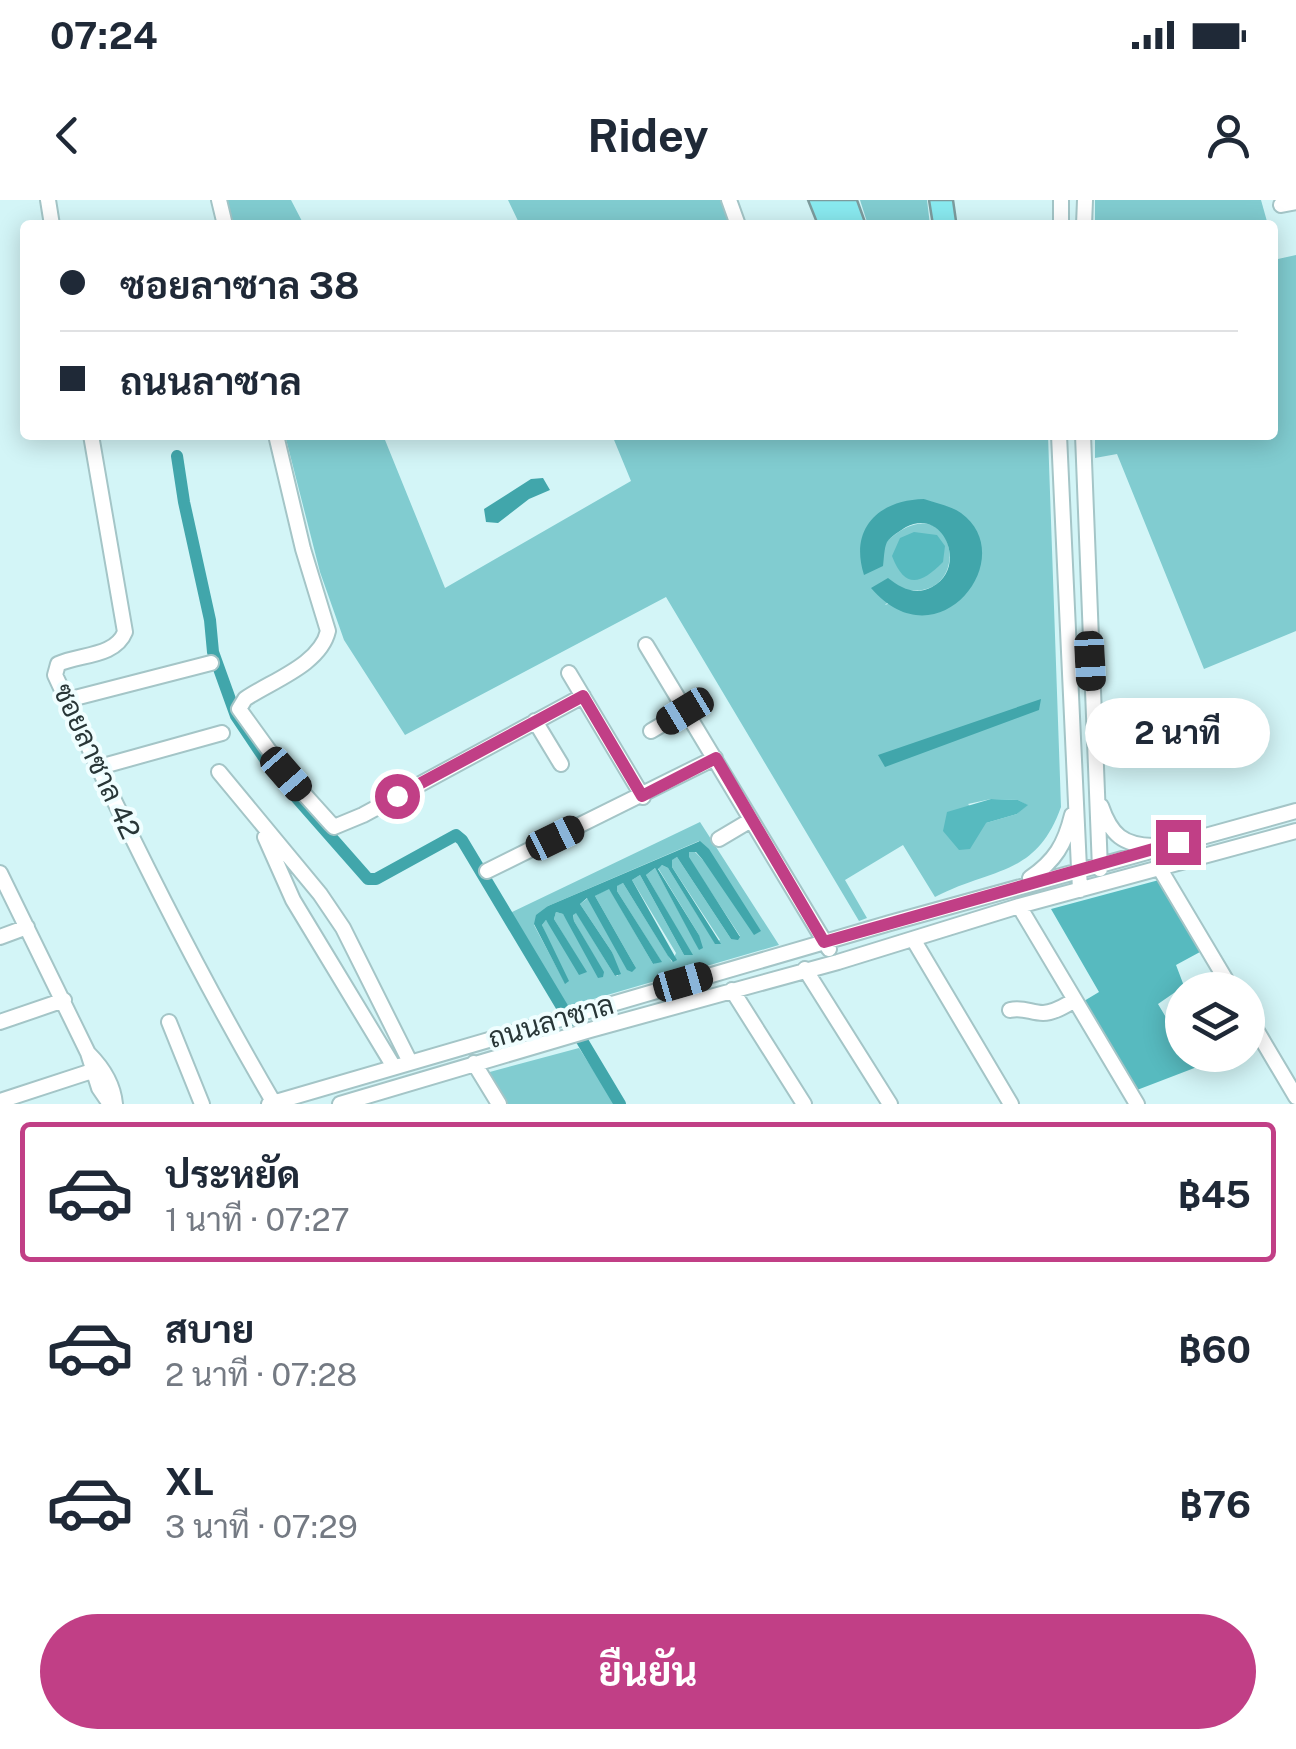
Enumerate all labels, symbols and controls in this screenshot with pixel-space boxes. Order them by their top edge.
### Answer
text: 07:24 [50,13,158,58]
icon: back [40,108,95,163]
icon: person [1201,108,1256,163]
text: Ridey [587,109,709,162]
text: ซอยลาซาล 38 [120,263,359,308]
text: ถนนลาซาล [120,359,302,404]
car [1073,630,1107,692]
street label: ซอยลาซาล 42 [47,678,148,844]
car [652,683,718,739]
callout: 2 นาที [1086,697,1270,767]
text: 2 นาที [1134,714,1221,751]
car [255,742,317,806]
route start [375,774,420,819]
car [521,811,589,865]
route end [1156,820,1201,865]
car [650,959,716,1005]
map controls [1165,972,1265,1072]
button: layers [1165,972,1265,1072]
street label: ถนนลาซาล [484,987,617,1054]
icon: car [45,1147,135,1237]
text: ประหยัด [165,1152,300,1197]
text: ฿45 [1178,1172,1251,1217]
text: 1 นาที · 07:27 [165,1201,350,1238]
icon: car [45,1302,135,1392]
text: สบาย [165,1307,254,1352]
text: ฿60 [1179,1327,1251,1372]
text: 2 นาที · 07:28 [165,1356,357,1393]
icon: car [45,1457,135,1547]
text: XL [165,1459,214,1504]
text: ฿76 [1180,1482,1251,1527]
text: 3 นาที · 07:29 [165,1508,358,1545]
button: ยืนยัน [40,1614,1256,1729]

